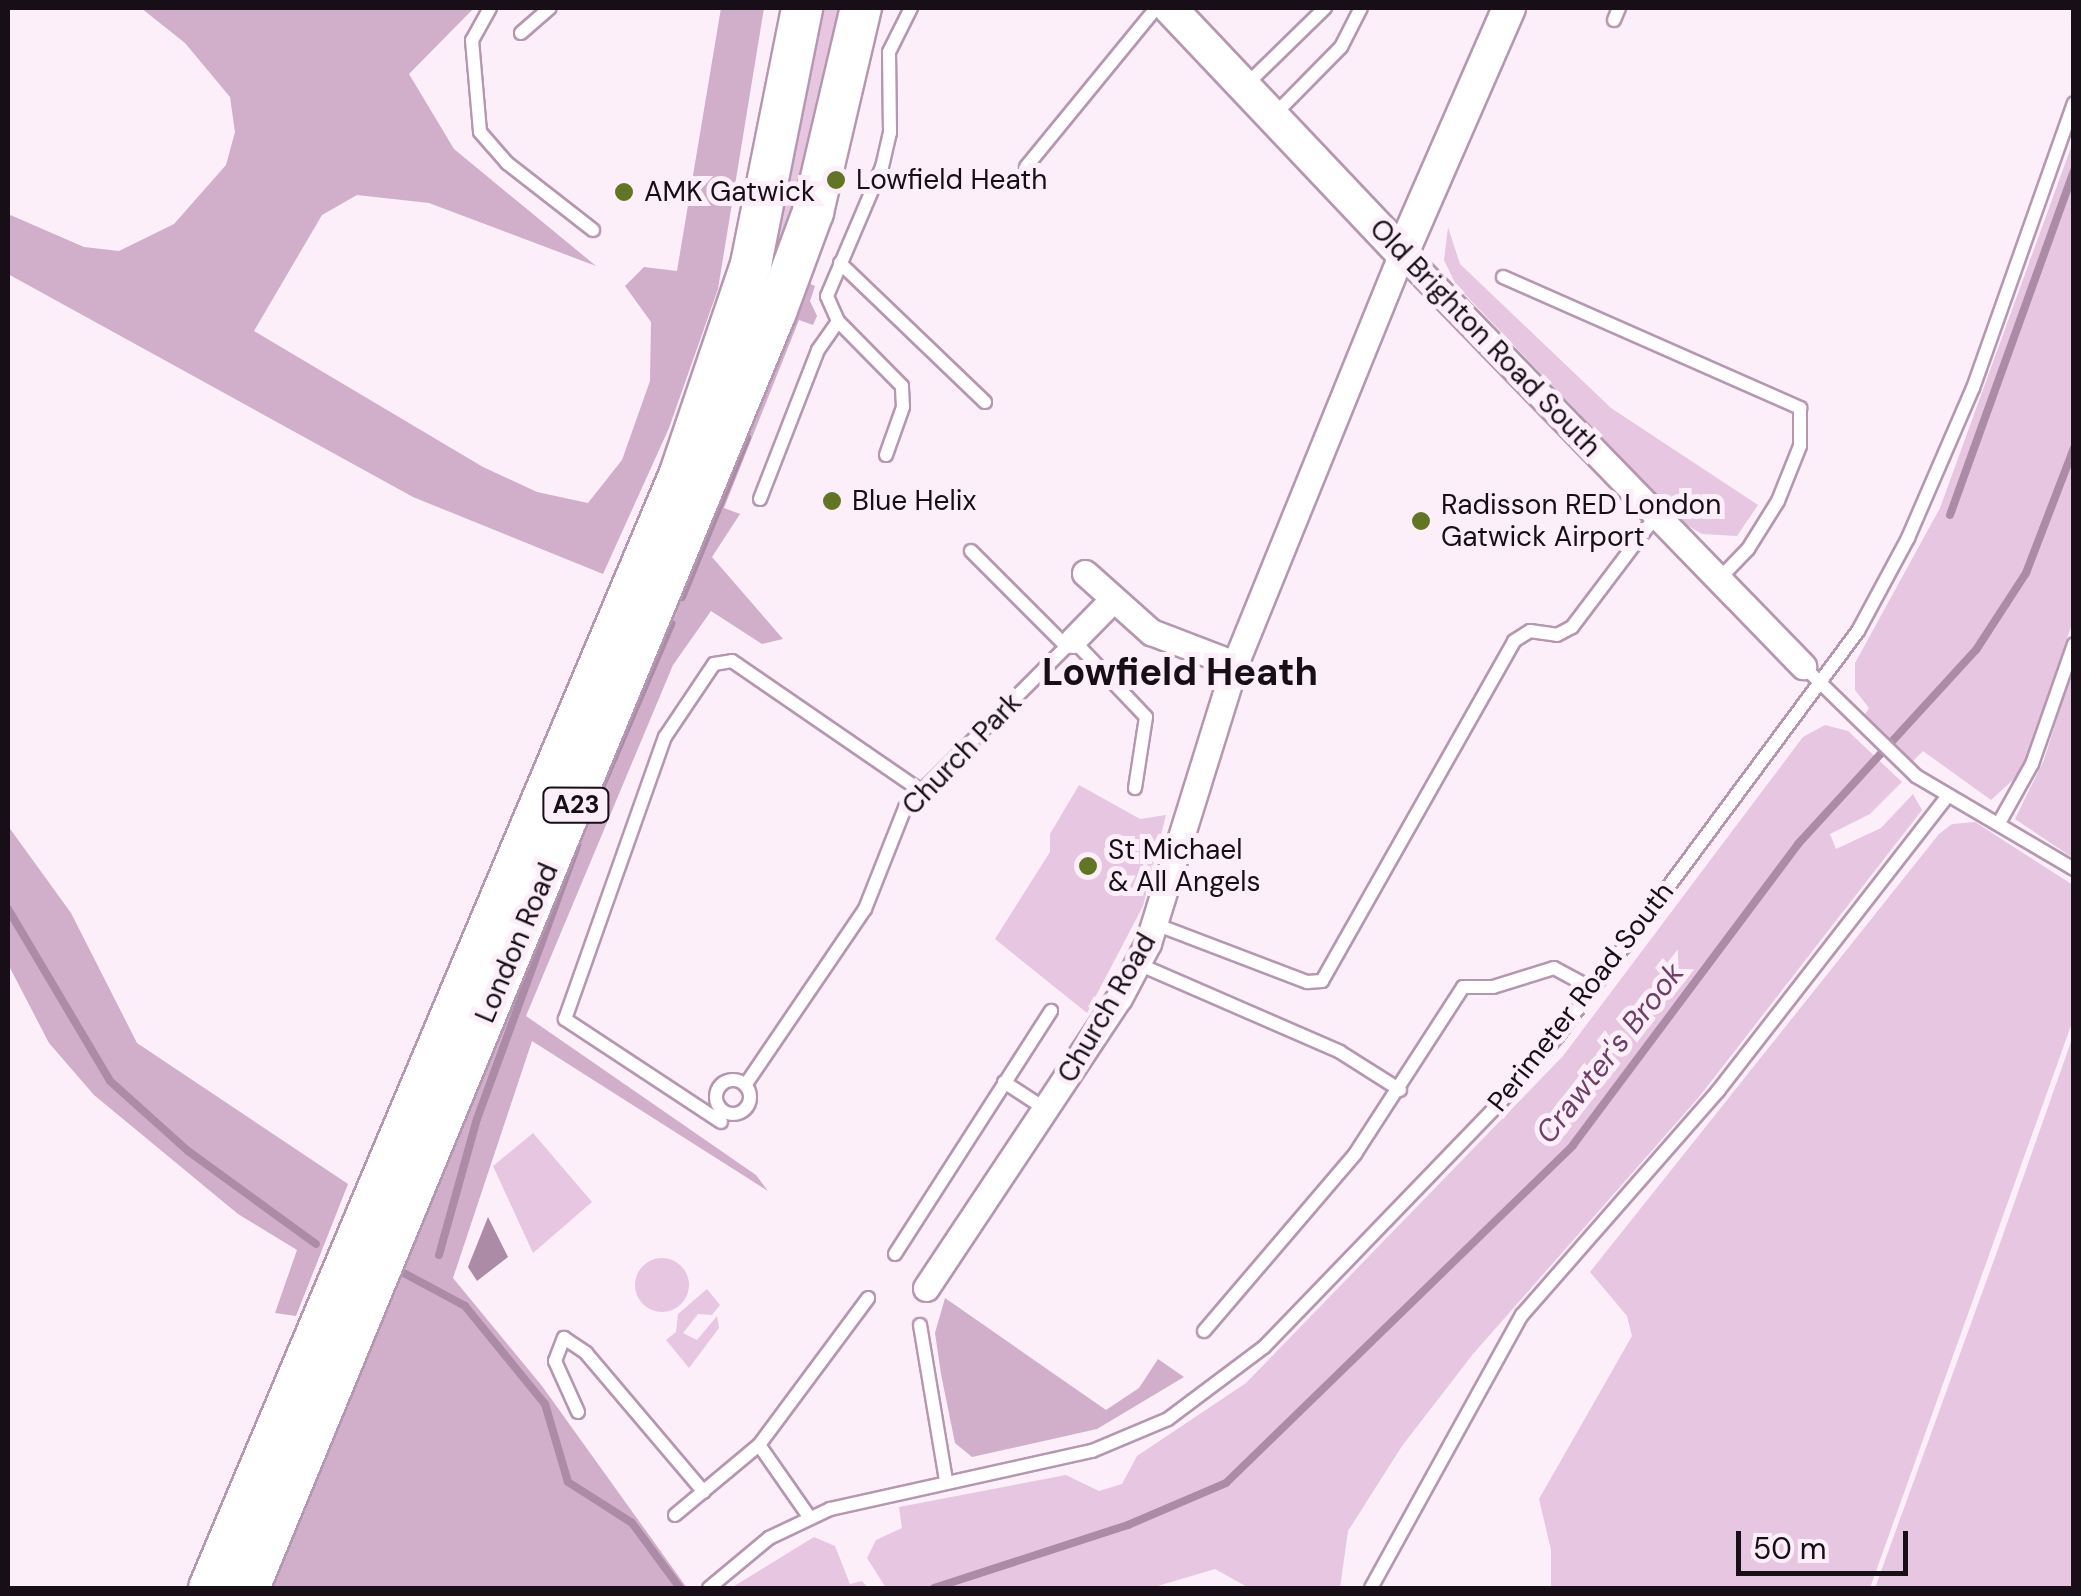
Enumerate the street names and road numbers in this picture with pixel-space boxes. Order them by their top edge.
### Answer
street label: Old Brighton Road South [1362,212,1608,464]
street label: Church Park [895,686,1029,822]
road number: A23 [541,785,611,825]
street label: London Road [468,858,566,1028]
street label: Perimeter Road South [1481,876,1681,1118]
street label: Church Road [1051,927,1163,1089]

